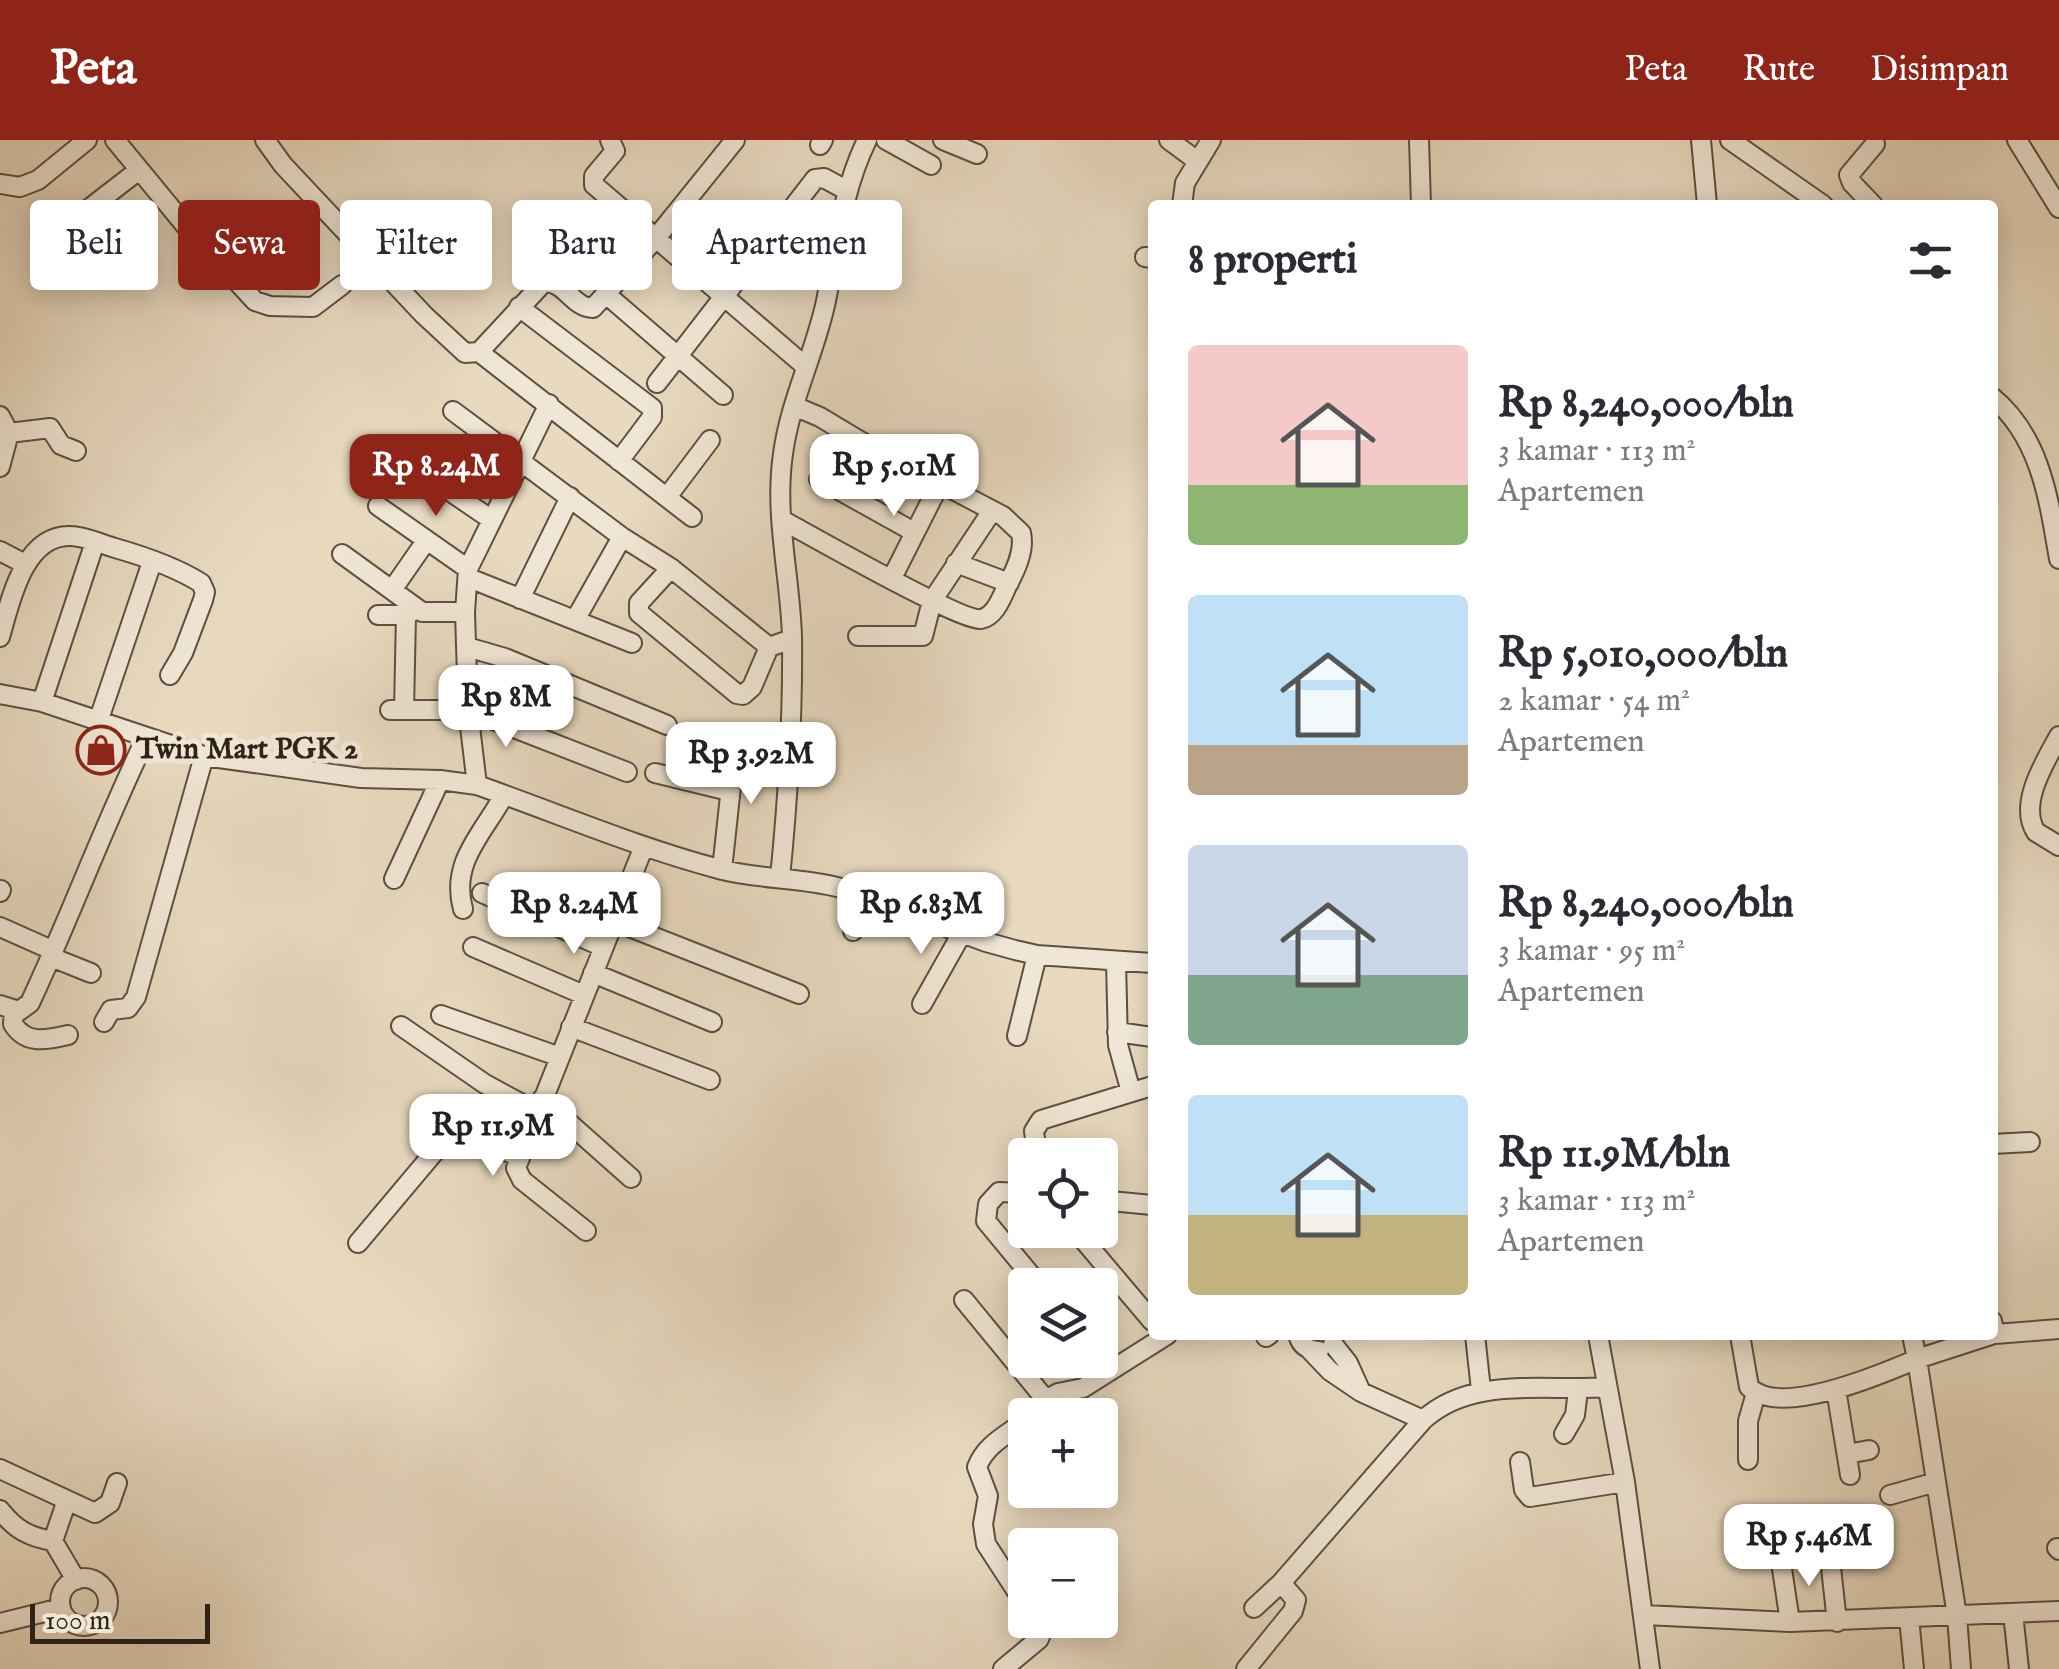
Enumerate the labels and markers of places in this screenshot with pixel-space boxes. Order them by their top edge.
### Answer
pin: Rp 8.24M [333,434,539,519]
pin: Rp 5.01M [791,434,997,519]
pin: Rp 8M [436,665,576,750]
pin: Rp 3.92M [648,722,854,807]
shop icon: Twin Mart PGK 2 [75,724,127,776]
place label: Twin Mart PGK 2 [135,731,358,769]
pin: Rp 8.24M [471,872,677,957]
pin: Rp 6.83M [818,872,1024,957]
pin: Rp 11.9M [390,1094,596,1179]
pin: Rp 5.46M [1706,1504,1912,1589]

